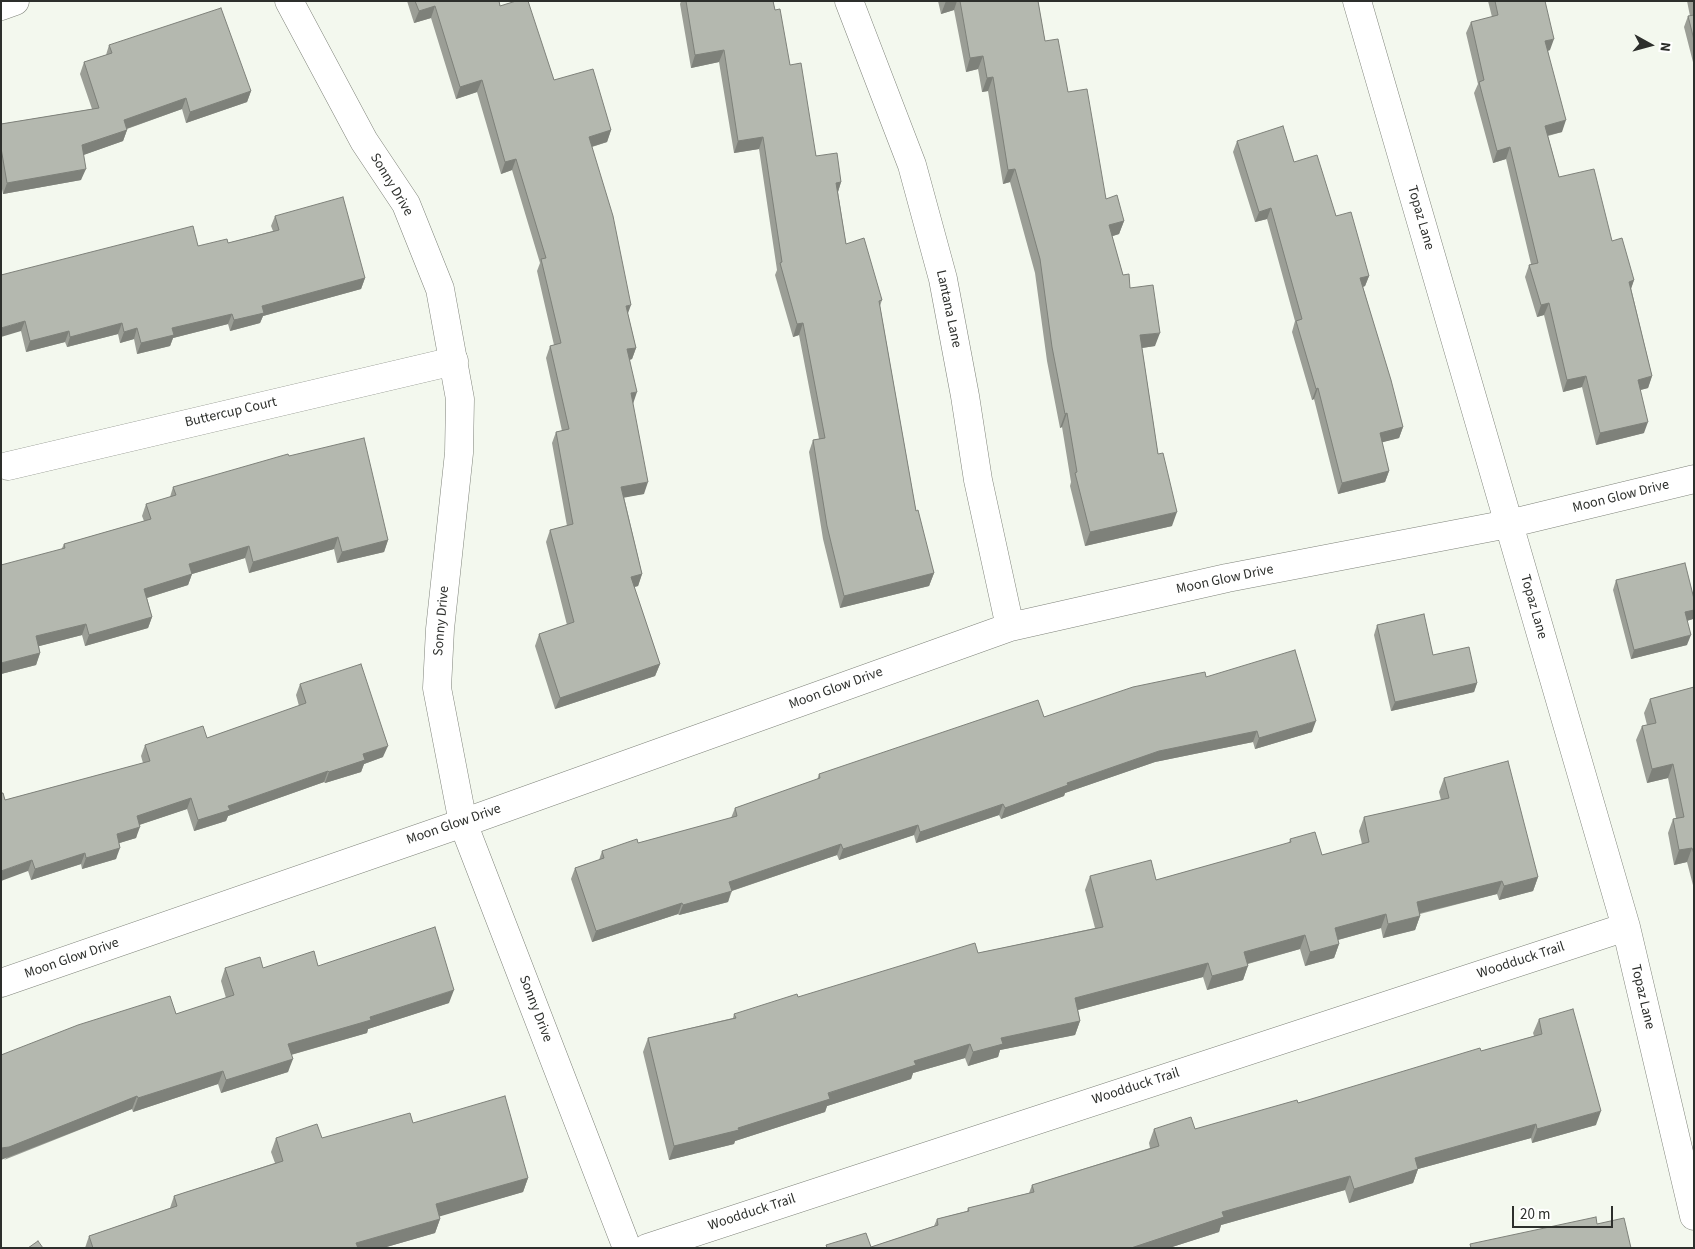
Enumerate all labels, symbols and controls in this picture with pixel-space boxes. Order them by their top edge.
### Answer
north arrow [1625,20,1675,70]
text: N [1654,41,1675,53]
street label: Sonny Drive [366,151,416,219]
street label: Topaz Lane [1403,184,1437,252]
street label: Lantana Lane [932,269,964,349]
street label: Buttercup Court [183,394,279,432]
street label: Moon Glow Drive [1571,477,1671,517]
street label: Moon Glow Drive [1175,562,1275,598]
street label: Topaz Lane [1516,573,1550,641]
street label: Sonny Drive [431,585,453,657]
street label: Moon Glow Drive [787,664,885,714]
street label: Moon Glow Drive [405,801,503,849]
street label: Moon Glow Drive [23,935,121,983]
street label: Woodduck Trail [1475,939,1567,983]
street label: Topaz Lane [1626,963,1658,1031]
street label: Sonny Drive [515,973,555,1045]
street label: Woodduck Trail [1090,1065,1182,1109]
street label: Woodduck Trail [706,1191,798,1235]
scale bar [1515,1196,1616,1228]
text: 20 m [1520,1204,1550,1225]

